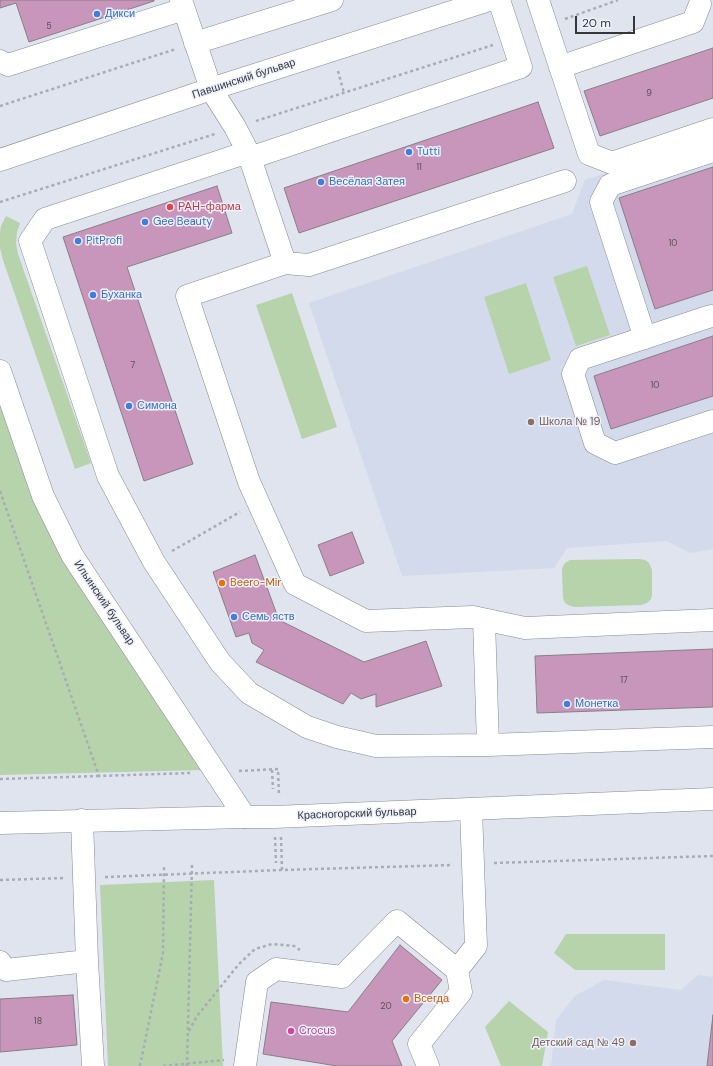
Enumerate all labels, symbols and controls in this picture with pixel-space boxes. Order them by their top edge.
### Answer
place label: Дикси [105,7,135,21]
scale bar [577,8,637,34]
marker: Дикси [92,9,102,19]
text: 20 m [582,15,611,31]
house number: 5 [46,22,52,32]
street label: Павшинский бульвар [191,56,297,102]
house number: 9 [646,89,652,99]
place label: Tutti [417,145,440,159]
marker: Tutti [404,147,414,157]
house number: 11 [416,163,422,173]
place label: Весёлая Затея [329,175,405,189]
marker: Весёлая Затея [316,177,326,187]
place label: РАН-фарма [178,200,241,214]
marker: РАН-фарма [165,202,175,212]
place label: Gee Beauty [153,215,212,229]
marker: Gee Beauty [140,217,150,227]
place label: PitProfi [86,234,122,248]
marker: PitProfi [73,236,83,246]
house number: 10 [669,239,677,249]
place label: Буханка [101,288,142,302]
marker: Буханка [88,290,98,300]
house number: 7 [131,361,135,371]
house number: 10 [651,381,659,391]
place label: Симона [137,399,177,413]
marker: Симона [124,401,134,411]
place label: Школа № 19 [539,415,600,429]
marker: Школа № 19 [526,417,536,427]
street label: Ильинский бульвар [71,558,137,648]
place label: Beero-Mir [230,576,281,590]
marker: Beero-Mir [217,578,227,588]
place label: Семь яств [242,610,295,624]
marker: Семь яств [229,612,239,622]
house number: 17 [620,676,628,686]
place label: Монетка [575,697,618,711]
marker: Монетка [562,699,572,709]
street label: Красногорский бульвар [297,805,417,823]
place label: Всегда [414,992,449,1006]
marker: Всегда [401,994,411,1004]
house number: 20 [380,1002,392,1012]
house number: 18 [34,1017,42,1027]
place label: Crocus [299,1024,335,1038]
marker: Crocus [286,1026,296,1036]
place label: Детский сад № 49 [532,1036,625,1050]
marker: Детский сад № 49 [628,1038,638,1048]

